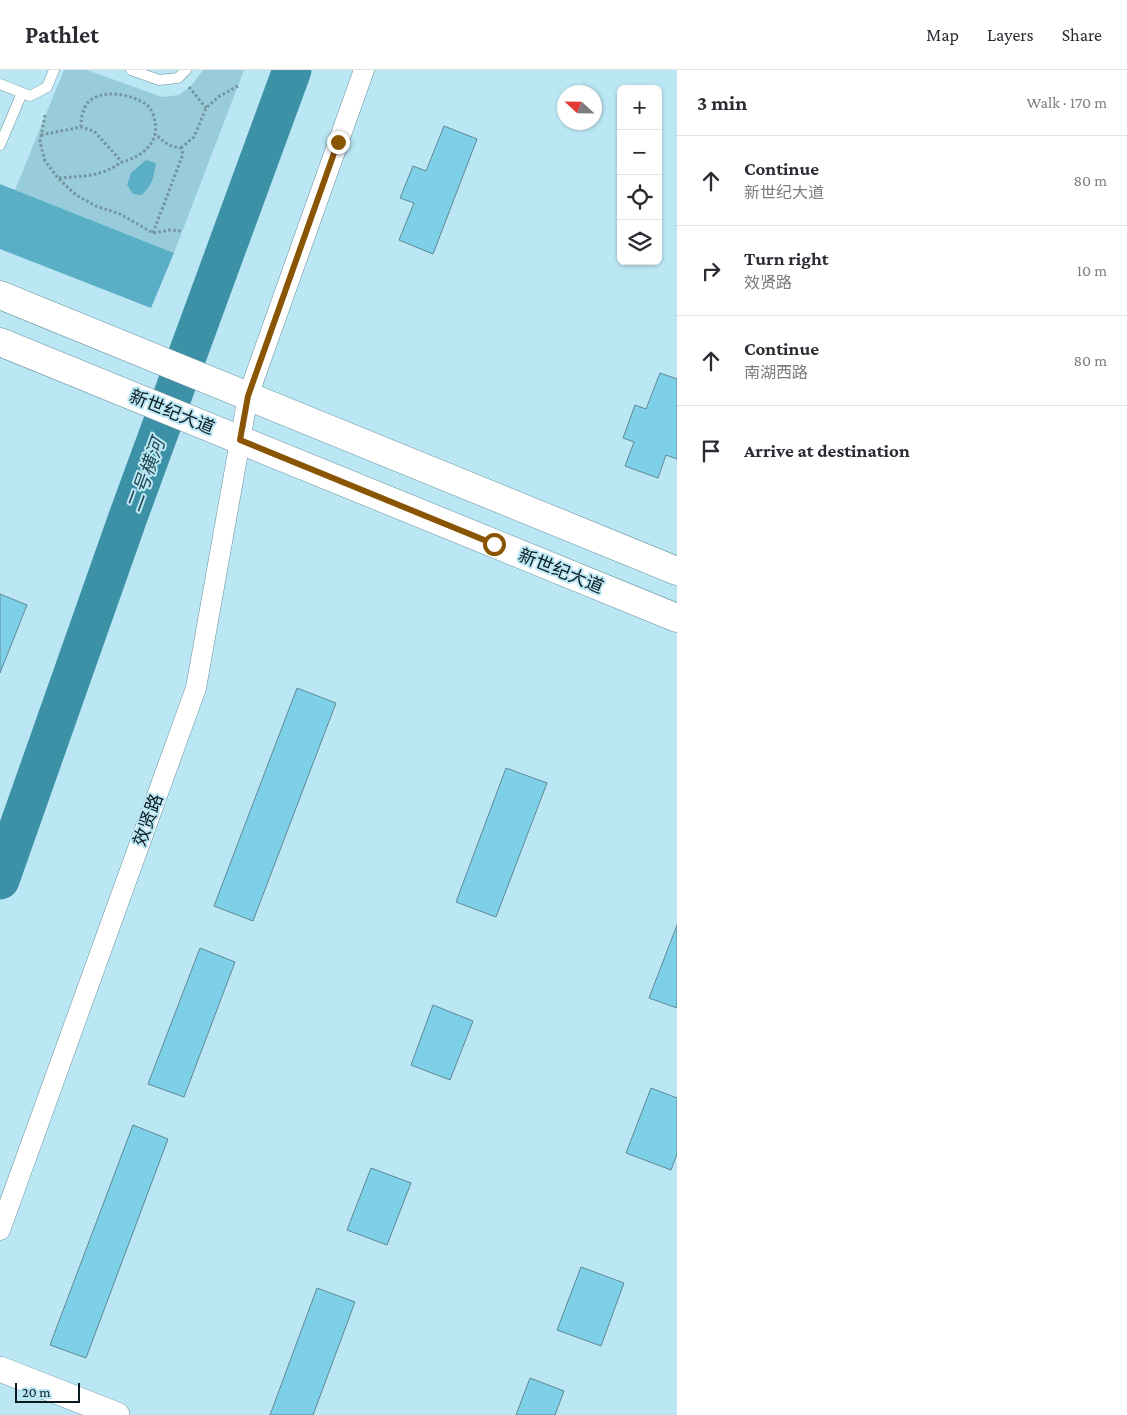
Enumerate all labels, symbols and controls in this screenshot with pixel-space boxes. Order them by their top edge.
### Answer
text: Pathlet [25,21,99,48]
text: Map [926,25,959,45]
text: Layers [987,25,1034,45]
text: Share [1062,25,1102,45]
north arrow [557,85,602,130]
map controls [617,85,662,265]
button: + [617,85,662,130]
text: 3 min [697,91,747,115]
text: Walk · 170 m [1027,94,1107,111]
button: − [617,130,662,175]
route end [327,131,350,154]
text: Continue [744,158,819,179]
icon: ahead [697,167,725,195]
text: 80 m [1073,172,1107,189]
button: locate [617,175,662,220]
text: 新世纪大道 [744,184,824,201]
button: layers [617,220,662,265]
text: Turn right [744,248,829,269]
icon: right [697,257,725,285]
text: 10 m [1077,262,1107,279]
text: 效贤路 [744,274,792,291]
text: Continue [744,338,819,359]
icon: ahead [697,347,725,375]
text: 80 m [1073,352,1107,369]
text: 南湖西路 [744,364,808,381]
street label: 新世纪大道 [127,386,217,438]
water label: 二号横河 [123,432,170,514]
icon: arrive [697,437,725,465]
text: Arrive at destination [744,440,910,461]
route start [483,533,506,556]
street label: 新世纪大道 [516,545,606,597]
street label: 效贤路 [129,791,167,849]
scale bar [15,1380,80,1403]
text: 20 m [22,1384,50,1400]

